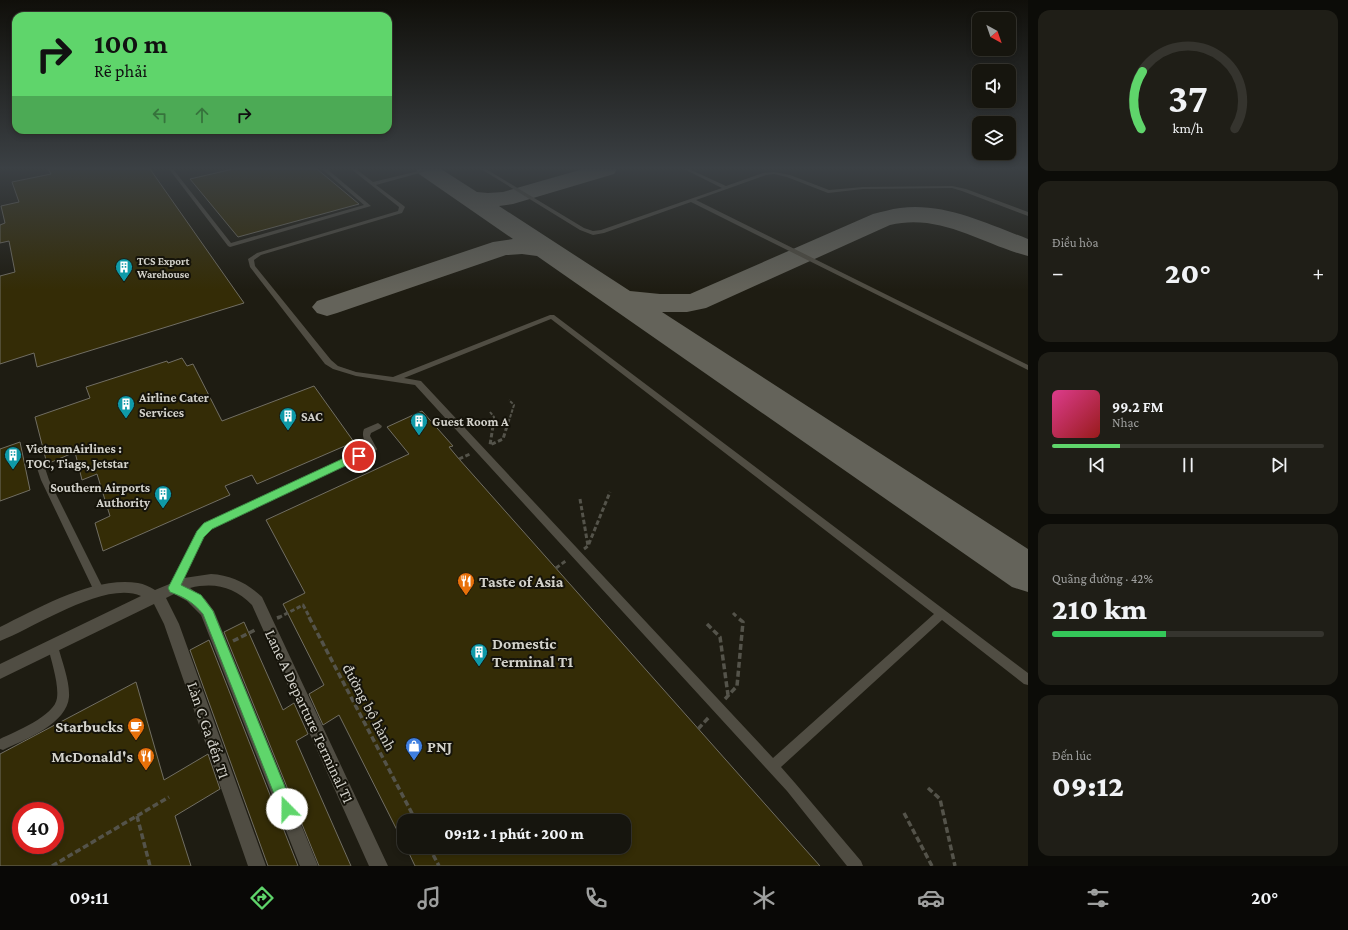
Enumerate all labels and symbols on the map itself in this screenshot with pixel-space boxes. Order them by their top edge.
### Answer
north arrow [972,12,1016,56]
place label: TCS Export Warehouse [136,255,189,280]
building icon: TCS Export Warehouse [114,257,134,282]
place label: Airline Cater Services [138,390,210,420]
building icon: Airline Cater Services [116,394,136,419]
building icon: SAC [278,406,298,431]
place label: SAC [301,409,323,424]
building icon: Guest Room A [409,411,429,436]
place label: Guest Room A [432,414,509,429]
pin [342,439,376,473]
place label: VietnamAirlines : TOC, Tiags, Jetstar [25,441,129,472]
building icon: VietnamAirlines : TOC, Tiags, Jetstar [3,445,23,470]
place label: Southern Airports Authority [50,480,151,510]
building icon: Southern Airports Authority [153,484,173,509]
restaurant icon: Taste of Asia [456,571,476,596]
place label: Taste of Asia [479,573,564,590]
street label: Lane A Departure Terminal T1 [261,627,357,806]
place label: Domestic Terminal T1 [492,635,573,670]
building icon: Domestic Terminal T1 [469,642,489,667]
street label: đường bộ hành [339,661,400,755]
street label: Làn C Ga đến T1 [184,680,233,781]
cafe icon: Starbucks [126,716,146,741]
place label: Starbucks [55,718,123,735]
shop icon: PNJ [404,736,424,761]
place label: PNJ [427,738,452,755]
restaurant icon: McDonald's [136,746,156,771]
place label: McDonald's [51,748,133,765]
position arrow [266,788,308,830]
speed limit sign: 40 [12,802,64,854]

